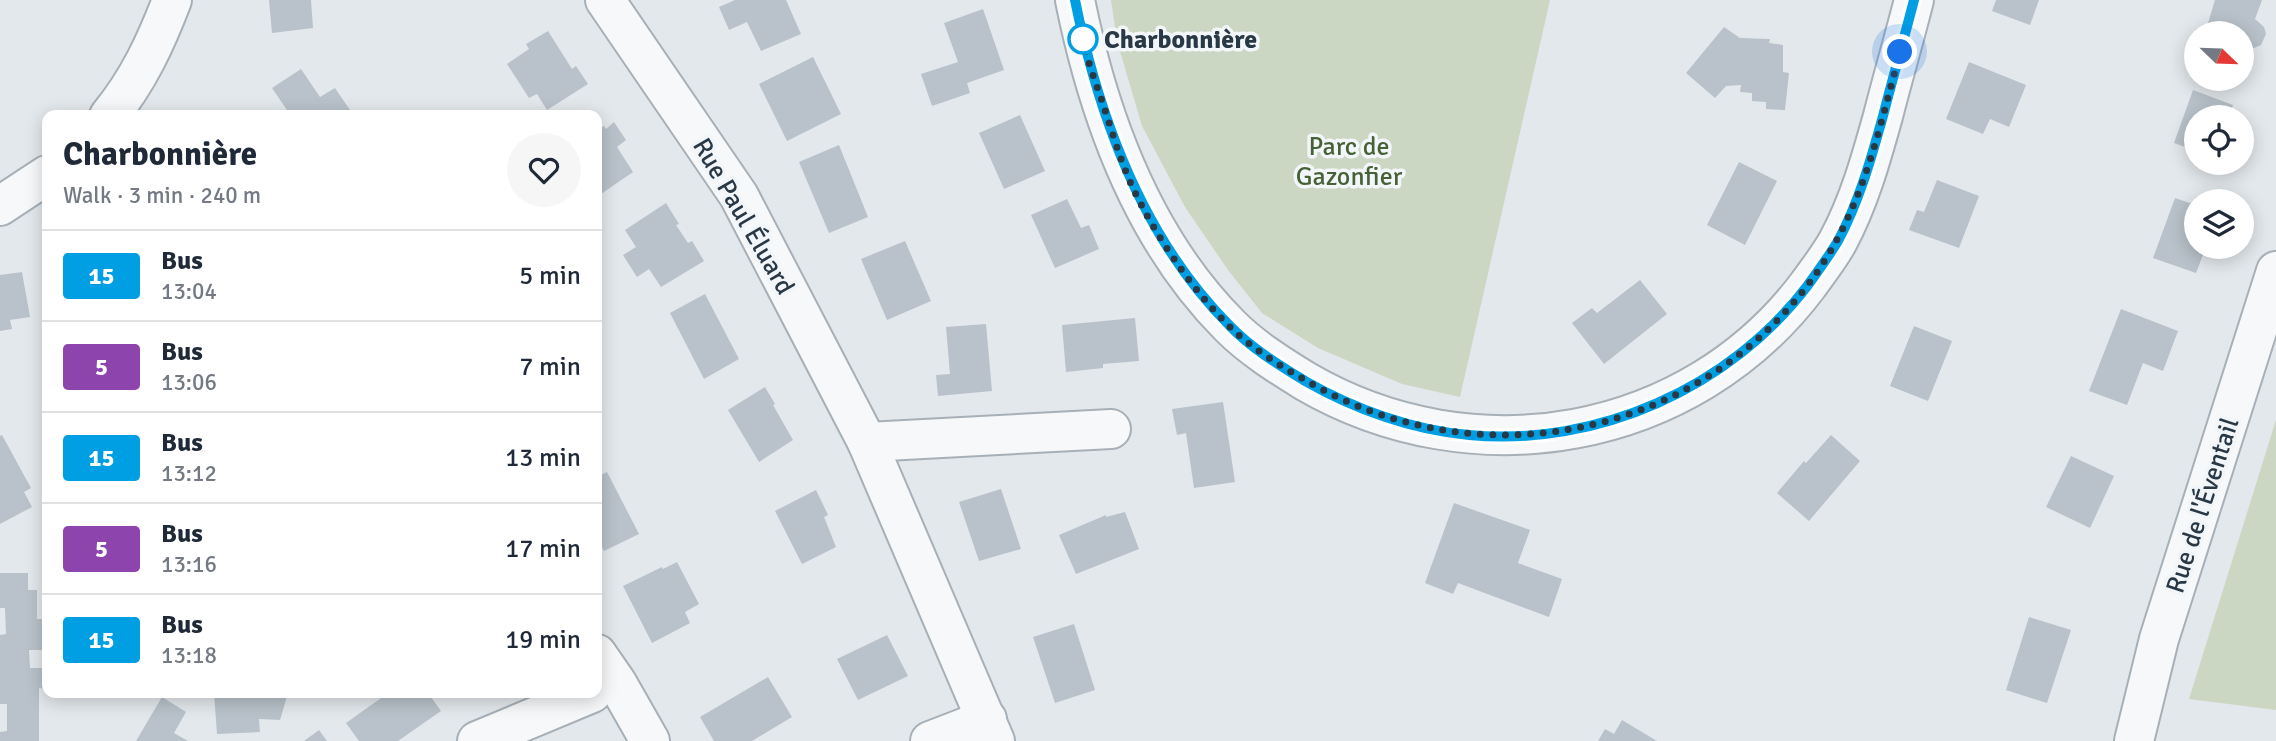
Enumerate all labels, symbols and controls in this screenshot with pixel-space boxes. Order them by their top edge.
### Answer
north arrow [2184,21,2254,91]
map controls [2184,21,2254,259]
marker: Charbonnière [1068,24,1098,54]
place label: Charbonnière [1104,24,1257,56]
your location [1882,34,1917,69]
button: locate [2184,105,2254,175]
park label: Parc de Gazonfier [1296,131,1403,193]
button: heart [507,133,581,207]
street label: Rue Paul Éluard [685,133,801,300]
text: Charbonnière [63,134,257,175]
text: Walk · 3 min · 240 m [63,181,261,210]
button: layers [2184,189,2254,259]
text: Bus [161,245,203,277]
text: 5 min [519,260,581,292]
text: 15 [89,261,114,291]
text: 13:04 [161,277,217,306]
text: Bus [161,336,203,368]
text: 7 min [519,351,581,383]
text: 5 [95,352,108,382]
text: 13:06 [161,368,217,397]
street label: Rue de l'Éventail [2160,414,2246,597]
text: Bus [161,427,203,459]
text: 13 min [505,442,581,474]
text: 15 [89,443,114,473]
text: 13:12 [161,459,217,488]
text: Bus [161,518,203,550]
text: 17 min [505,533,581,565]
text: 5 [95,534,108,564]
text: 13:16 [161,550,217,579]
text: Bus [161,609,203,641]
text: 19 min [505,624,581,656]
text: 15 [89,625,114,655]
text: 13:18 [161,641,217,670]

